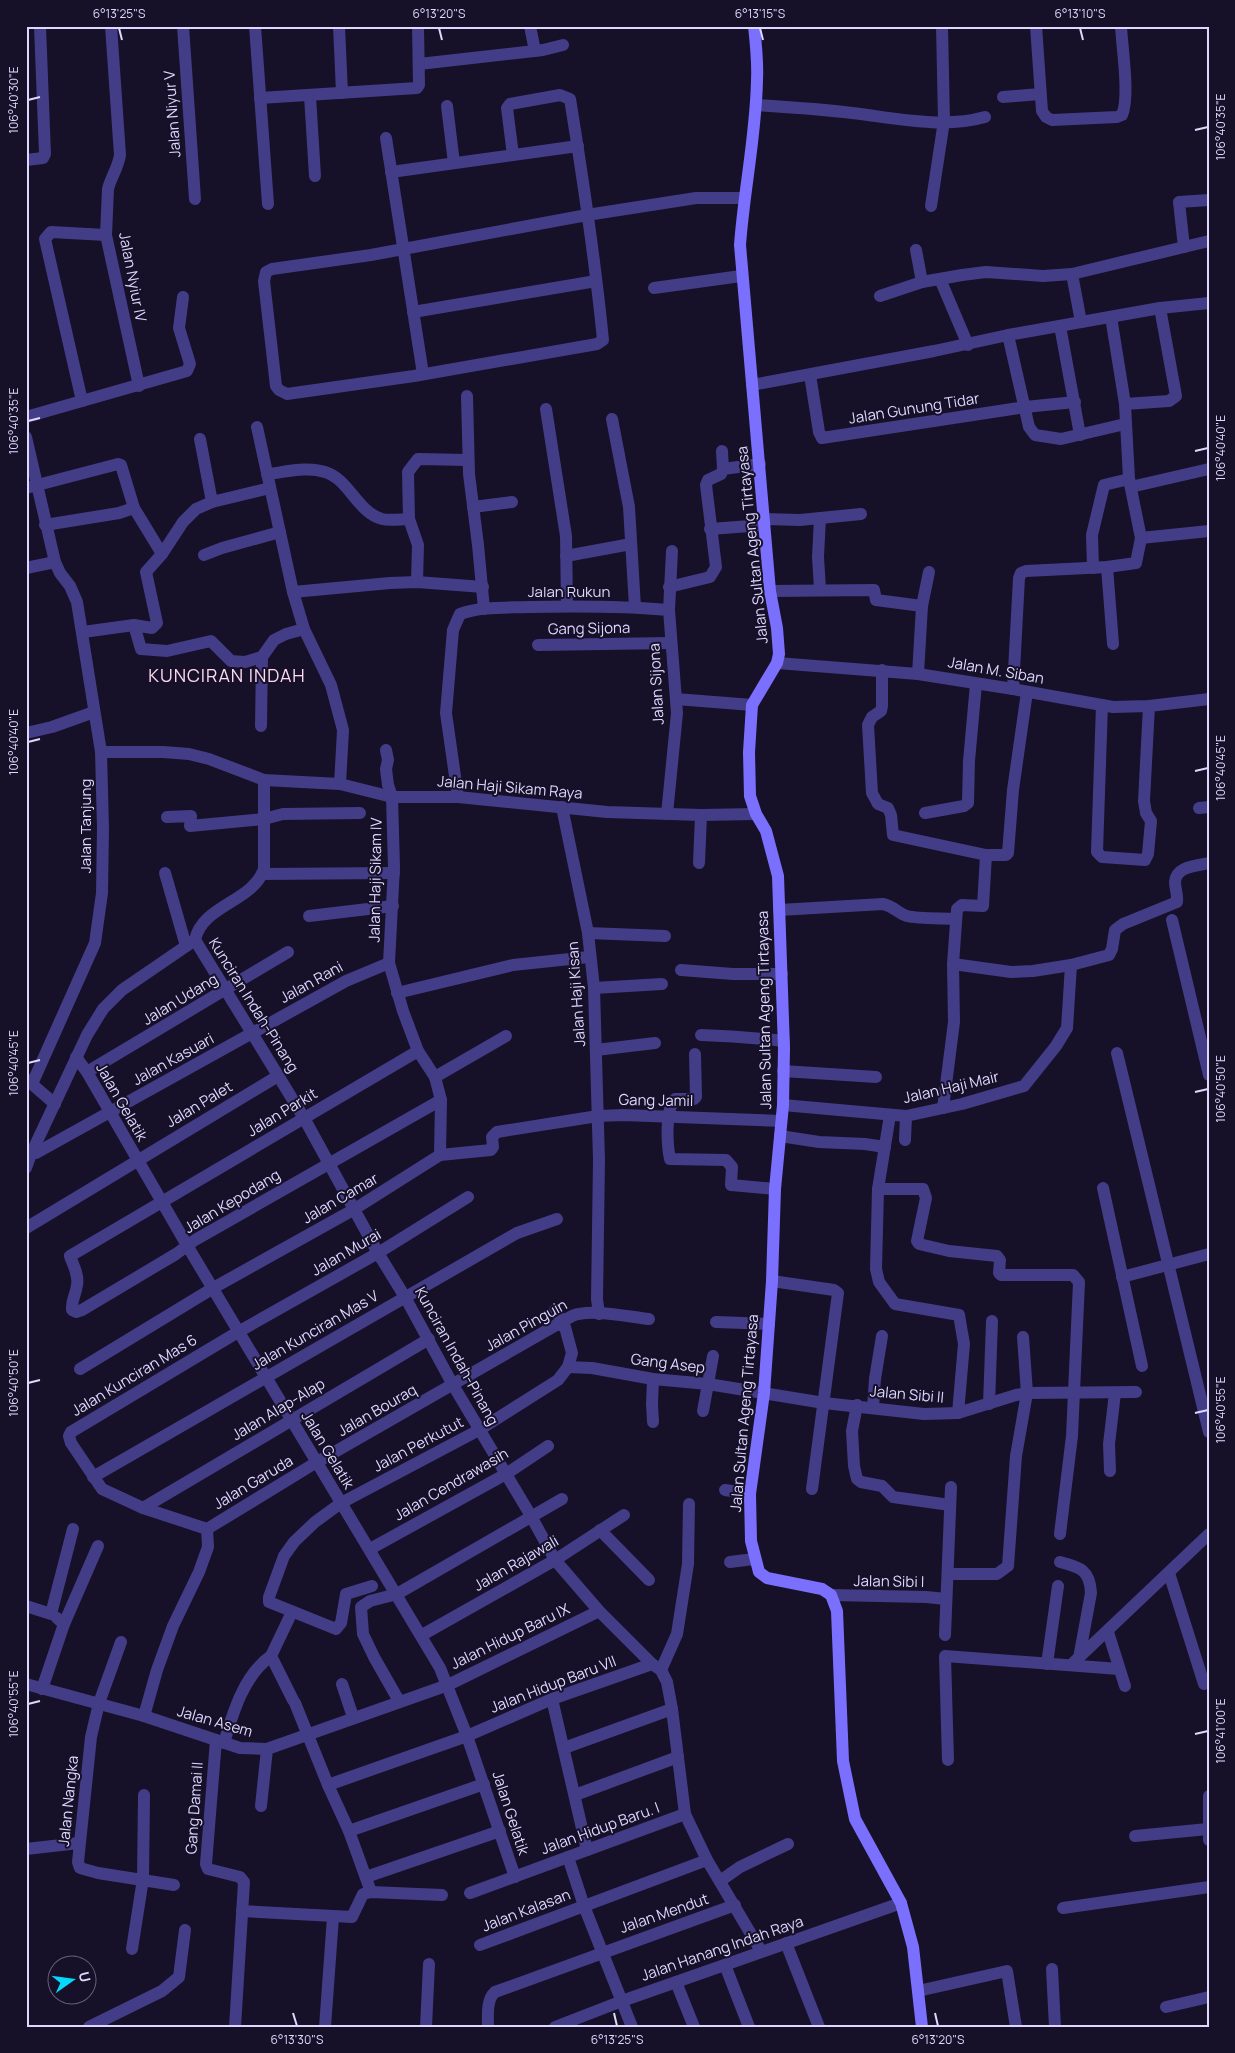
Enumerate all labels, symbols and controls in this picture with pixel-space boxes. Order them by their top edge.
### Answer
text: 6°13'25"S [93,5,145,22]
text: 6°13'20"S [413,5,466,22]
text: 6°13'15"S [735,5,785,22]
text: 6°13'10"S [1055,5,1105,22]
text: 106°40'30"E [5,66,22,134]
street label: Jalan Niyur V [158,70,186,158]
text: 106°40'35"E [1212,93,1229,160]
street label: Jalan Nyiur IV [114,231,152,323]
text: 106°40'35"E [5,387,22,454]
street label: Jalan Gunung Tidar [847,387,982,429]
text: 106°40'40"E [1212,415,1229,481]
street label: Jalan Sultan Ageng Tirtayasa [731,445,773,645]
street label: Jalan Rukun [528,581,610,602]
street label: Gang Sijona [548,617,630,639]
street label: Jalan Sijona [643,643,669,725]
street label: Jalan M. Siban [946,651,1046,689]
district label: KUNCIRAN INDAH [148,663,306,687]
text: 106°40'40"E [5,709,22,775]
text: 106°40'45"E [1212,735,1229,801]
street label: Jalan Haji Sikam Raya [437,770,583,804]
street label: Jalan Tanjung [75,779,96,873]
street label: Jalan Haji Sikam IV [363,817,387,943]
street label: Jalan Sultan Ageng Tirtayasa [752,911,776,1109]
street label: Kunciran Indah-Pinang [204,934,304,1076]
street label: Jalan Haji Kisan [562,941,590,1047]
street label: Jalan Rani [276,956,346,1008]
street label: Jalan Udang [138,968,222,1030]
street label: Jalan Kasuari [128,1028,218,1090]
text: 106°40'45"E [5,1030,22,1096]
text: 106°40'50"E [1212,1055,1229,1123]
street label: Jalan Gelatik [91,1059,153,1145]
street label: Jalan Haji Mair [901,1066,1002,1108]
street label: Jalan Palet [162,1076,236,1132]
street label: Jalan Parkit [243,1083,321,1141]
street label: Gang Jamil [618,1089,694,1111]
street label: Jalan Kepodang [180,1164,284,1238]
street label: Jalan Camar [298,1167,382,1228]
street label: Jalan Murai [307,1224,385,1280]
street label: Kunciran Indah-Pinang [410,1283,504,1429]
street label: Jalan Kunciran Mas V [248,1285,382,1375]
street label: Jalan Pinguin [481,1294,571,1356]
street label: Jalan Sultan Ageng Tirtayasa [725,1313,763,1513]
street label: Jalan Kunciran Mas 6 [67,1329,201,1421]
street label: Gang Asep [630,1348,706,1378]
text: 106°40'50"E [5,1349,22,1417]
street label: Jalan Alap-Alap [227,1373,329,1445]
text: 106°40'55"E [1212,1376,1229,1444]
street label: Jalan Bouraq [333,1379,421,1441]
street label: Jalan Sibi II [869,1380,945,1408]
street label: Jalan Gelatik [297,1407,360,1493]
street label: Jalan Perkutut [369,1411,467,1477]
street label: Jalan Cendrawasih [390,1443,512,1525]
street label: Jalan Garuda [209,1450,297,1514]
street label: Jalan Rajawali [470,1530,562,1596]
street label: Jalan Sibi I [853,1570,925,1592]
street label: Jalan Hidup Baru IX [447,1598,573,1674]
street label: Jalan Hidup Baru VII [487,1650,619,1718]
text: 106°40'55"E [5,1670,22,1738]
text: 106°41'00"E [1212,1698,1229,1764]
street label: Jalan Asem [175,1700,255,1742]
street label: Jalan Nangka [53,1755,83,1847]
street label: Gang Damai II [180,1761,208,1855]
street label: Jalan Gelatik [488,1768,535,1858]
street label: Jalan Hidup Baru. I [538,1797,662,1859]
street label: Jalan Kalasan [479,1883,573,1937]
street label: Jalan Mendut [617,1888,711,1938]
street label: Jalan Hanang Indah Raya [638,1910,806,1986]
north arrow [48,1956,98,2006]
text: U [75,1970,96,1984]
text: 6°13'30"S [271,2031,323,2048]
text: 6°13'25"S [591,2031,643,2048]
text: 6°13'20"S [912,2031,965,2048]

